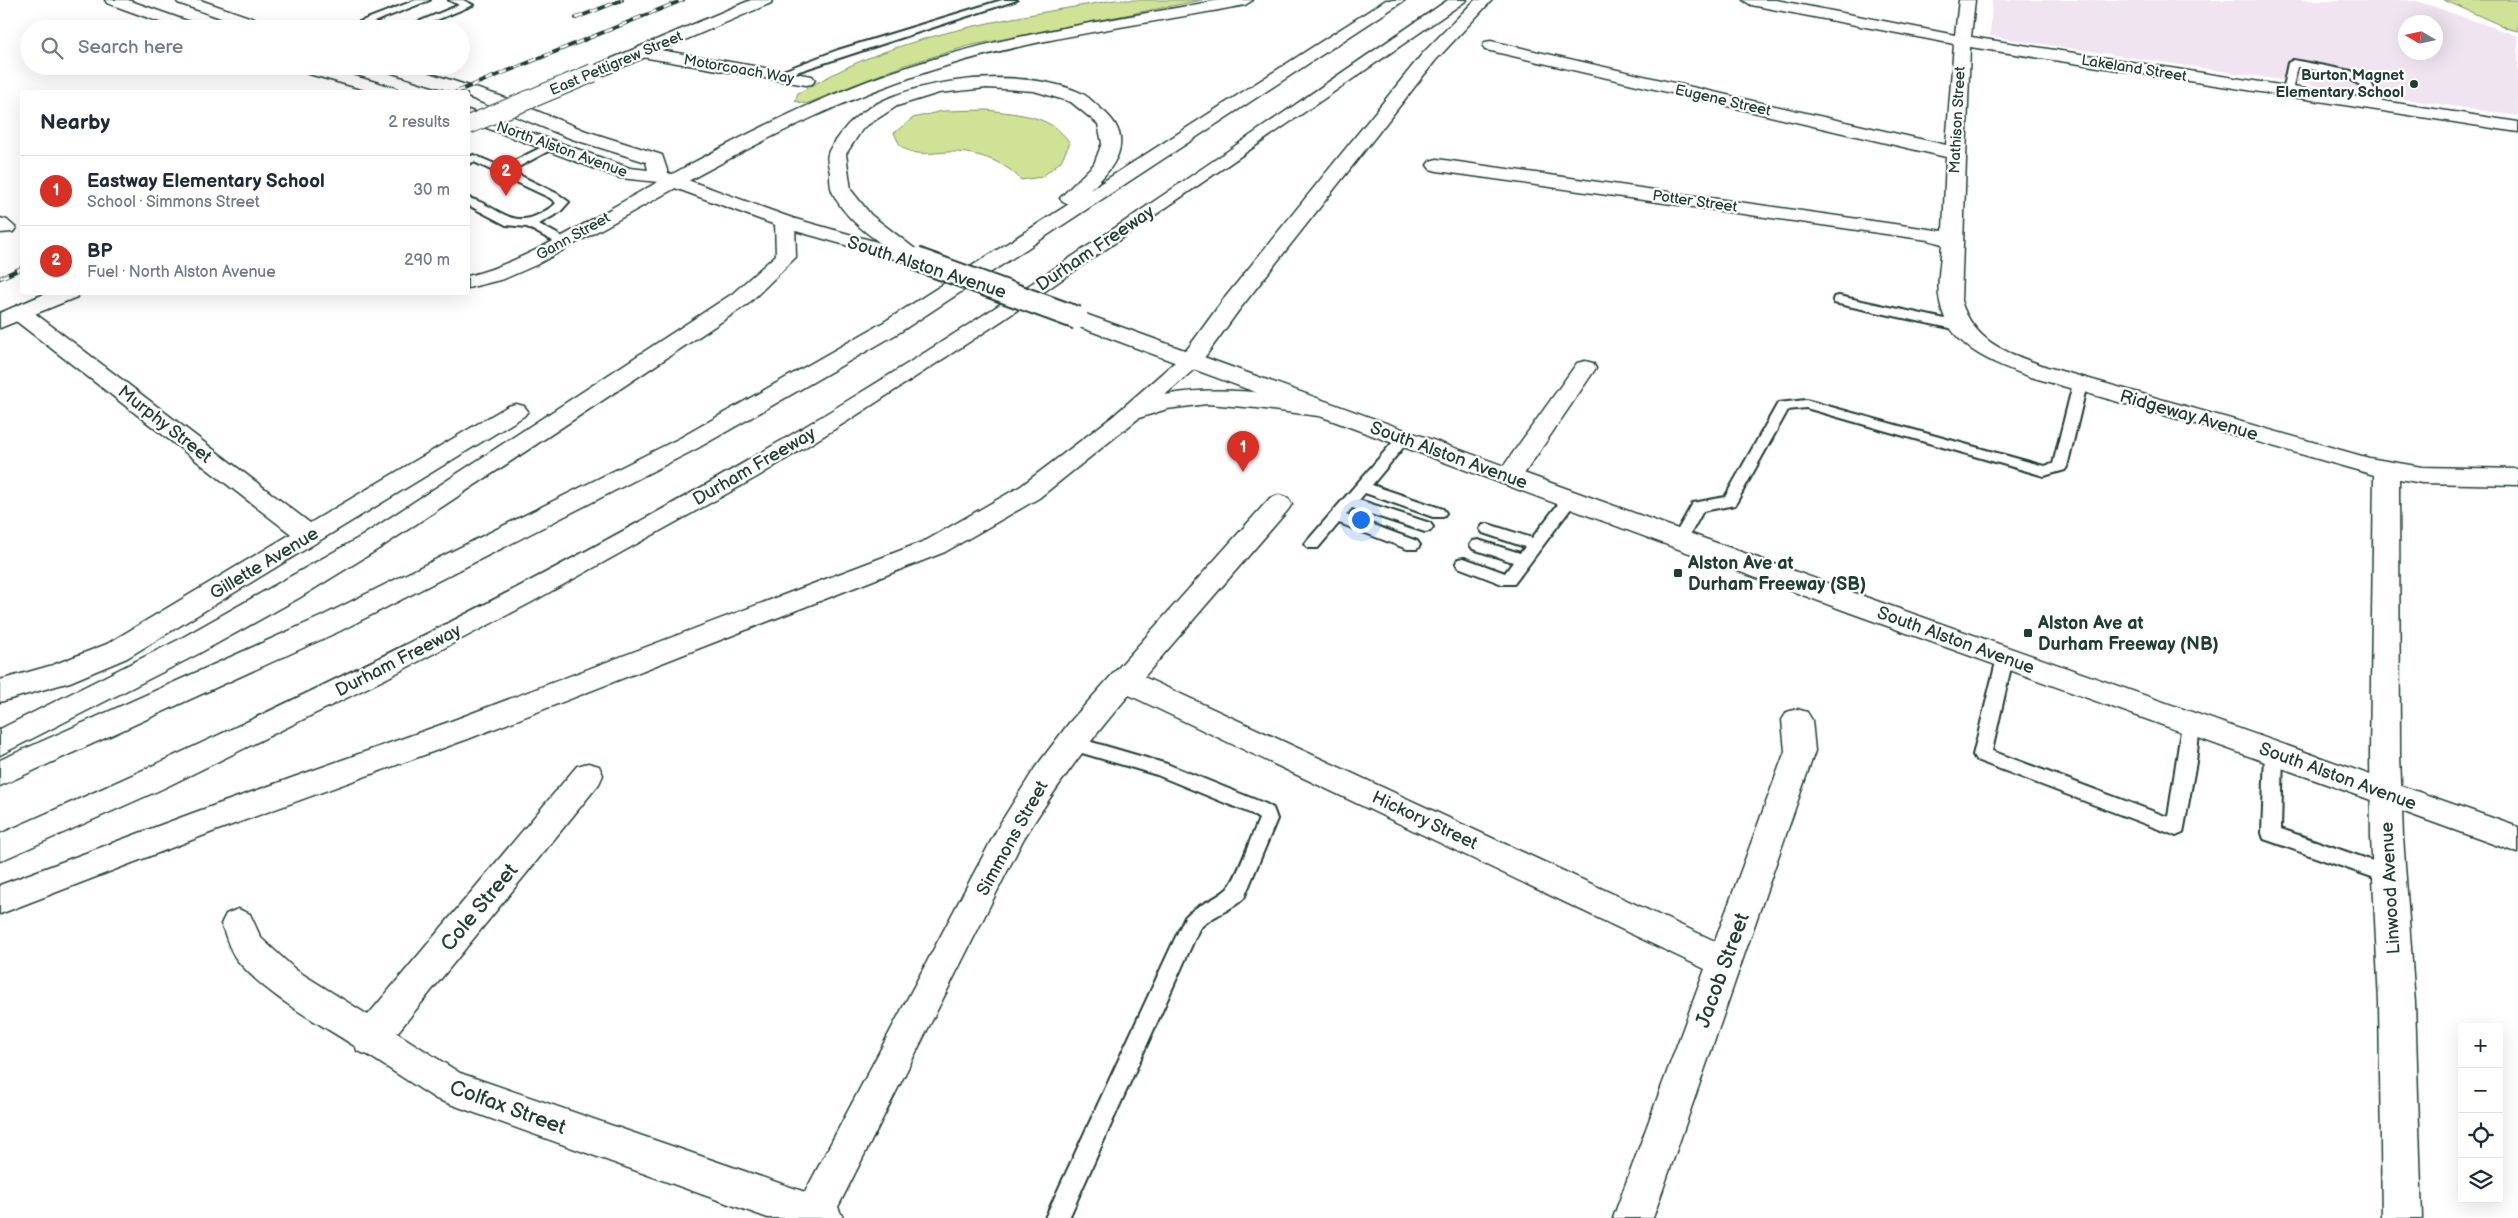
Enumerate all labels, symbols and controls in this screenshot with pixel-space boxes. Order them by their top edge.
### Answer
north arrow [2398,15,2443,60]
search box [20,20,470,75]
street label: East Pettigrew Street [547,27,686,100]
icon: search [38,34,66,62]
text: Search here [78,36,183,59]
street label: Motorcoach Way [682,50,796,89]
street label: Lakeland Street [2080,51,2188,86]
street label: Mathison Street [1945,66,1970,174]
place label: Burton Magnet Elementary School [2276,66,2404,102]
marker: Burton Magnet Elementary School [2408,78,2420,90]
street label: Eugene Street [1673,80,1773,121]
text: Nearby [40,110,110,135]
text: 2 results [388,113,450,132]
street label: North Alston Avenue [494,117,630,182]
pin: 2 [490,155,522,196]
text: Eastway Elementary School [87,170,325,193]
text: 1 [53,181,59,200]
text: 30 m [413,181,450,200]
street label: Potter Street [1651,186,1739,217]
text: School · Simmons Street [87,193,260,212]
street label: Durham Freeway [1032,201,1159,296]
street label: Gann Street [533,208,614,265]
street label: South Alston Avenue [845,232,1009,303]
text: BP [87,240,112,263]
text: 2 [51,251,61,270]
text: 290 m [404,251,450,270]
text: Fuel · North Alston Avenue [87,263,276,282]
street label: Murphy Street [114,381,216,468]
street label: Ridgeway Avenue [2117,386,2261,445]
street label: South Alston Avenue [1367,417,1531,494]
street label: Durham Freeway [689,422,820,510]
pin: 1 [1227,431,1259,472]
your location [1348,507,1374,533]
street label: Gillette Avenue [206,523,323,604]
place label: Alston Ave at Durham Freeway (SB) [1687,553,1866,595]
marker: Alston Ave at Durham Freeway (SB) [1672,567,1684,579]
street label: South Alston Avenue [1874,602,2038,679]
place label: Alston Ave at Durham Freeway (NB) [2037,613,2219,655]
street label: Durham Freeway [332,619,465,701]
marker: Alston Ave at Durham Freeway (NB) [2022,627,2034,639]
street label: South Alston Avenue [2256,738,2420,815]
street label: Simmons Street [972,777,1053,899]
street label: Hickory Street [1369,787,1481,854]
street label: Linwood Avenue [2377,821,2404,955]
street label: Cole Street [435,858,524,956]
street label: Jacob Street [1690,909,1755,1031]
map controls [2458,1023,2503,1203]
button: + [2458,1023,2503,1068]
button: − [2458,1068,2503,1113]
street label: Colfax Street [446,1075,570,1140]
button: locate [2458,1113,2503,1158]
button: layers [2458,1158,2503,1203]

